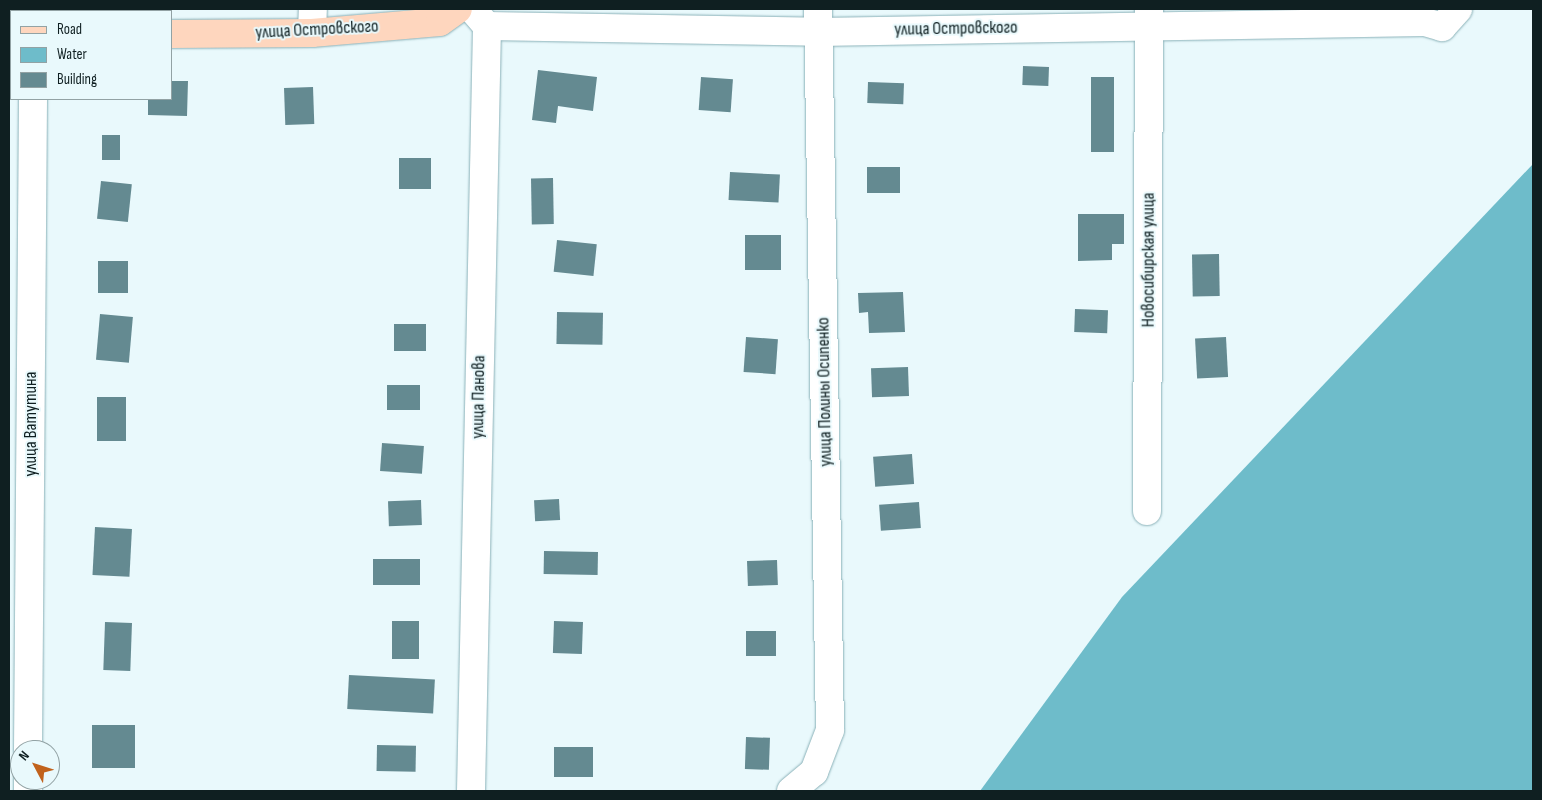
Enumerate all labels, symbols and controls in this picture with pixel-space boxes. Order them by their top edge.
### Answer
legend [10,10,172,100]
street label: улица Островского [255,16,379,44]
street label: улица Островского [894,17,1018,41]
text: Road [57,20,82,39]
text: Water [57,45,87,64]
text: Building [57,70,97,89]
street label: Новосибирская улица [1138,193,1160,327]
street label: улица Полины Осипенко [813,317,837,467]
street label: улица Панова [467,355,491,439]
street label: улица Ватутина [20,371,42,477]
north arrow [10,740,60,790]
text: N [15,747,33,764]

